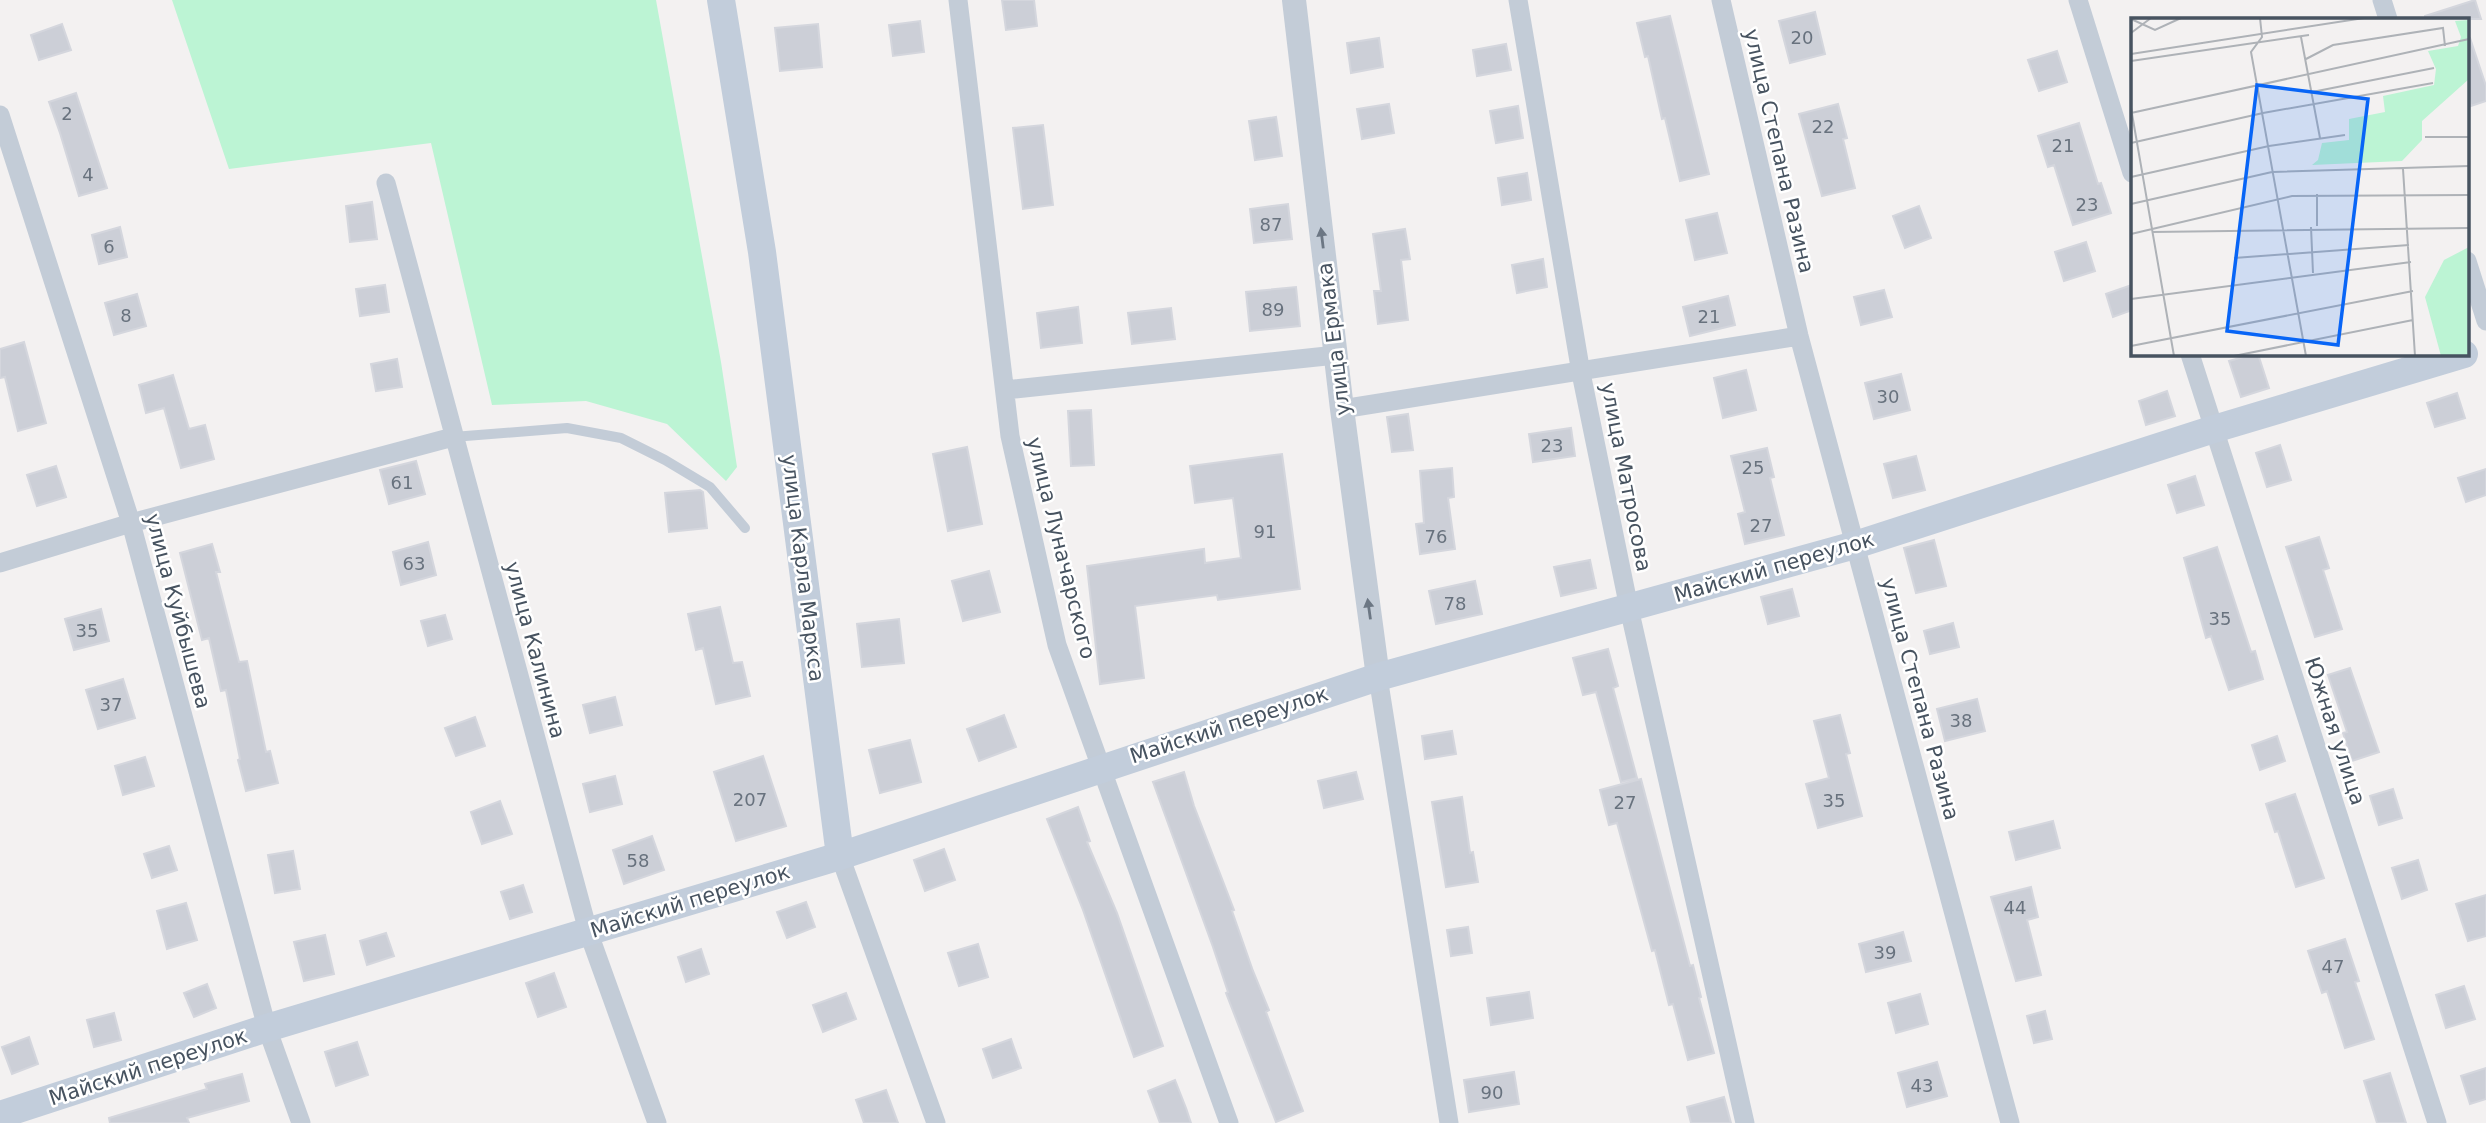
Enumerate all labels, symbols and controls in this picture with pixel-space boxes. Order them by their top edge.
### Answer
inset map [2131,18,2468,355]
street label: улица Степана Разина [1739,27,1819,275]
house number: 20 [1791,27,1813,48]
house number: 2 [61,103,73,124]
house number: 22 [1812,116,1834,137]
house number: 21 [2052,135,2074,156]
house number: 4 [82,164,94,185]
house number: 23 [2076,194,2098,215]
house number: 87 [1260,214,1282,235]
one-way arrow [1316,226,1327,248]
house number: 6 [103,236,115,257]
street label: улица Ермака [1313,261,1355,417]
house number: 89 [1262,299,1284,320]
house number: 8 [120,305,132,326]
house number: 21 [1698,306,1720,327]
street label: улица Матросова [1596,380,1656,574]
house number: 30 [1877,386,1899,407]
street label: улица Луначарского [1022,435,1100,661]
house number: 23 [1541,435,1563,456]
street label: улица Карла Маркса [777,453,829,683]
house number: 25 [1742,457,1764,478]
house number: 61 [391,472,413,493]
street label: улица Куйбышева [140,511,216,711]
house number: 27 [1750,515,1772,536]
house number: 91 [1254,521,1276,542]
house number: 76 [1425,526,1447,547]
street label: Майский переулок [1671,527,1877,607]
house number: 63 [403,553,425,574]
street label: улица Калинина [500,559,570,741]
street label: улица Степана Разина [1876,575,1964,823]
house number: 78 [1444,593,1466,614]
one-way arrow [1363,598,1374,620]
house number: 35 [2209,608,2231,629]
house number: 35 [76,620,98,641]
street label: Южная улица [2300,654,2370,808]
street label: Майский переулок [1127,682,1331,768]
house number: 37 [100,694,122,715]
house number: 38 [1950,710,1972,731]
house number: 207 [733,789,767,810]
house number: 35 [1823,790,1845,811]
house number: 27 [1614,792,1636,813]
house number: 58 [627,850,649,871]
street label: Майский переулок [587,859,793,943]
house number: 44 [2004,897,2026,918]
house number: 39 [1874,942,1896,963]
house number: 47 [2322,956,2344,977]
street label: Майский переулок [46,1024,250,1110]
house number: 43 [1911,1075,1933,1096]
house number: 90 [1481,1082,1503,1103]

